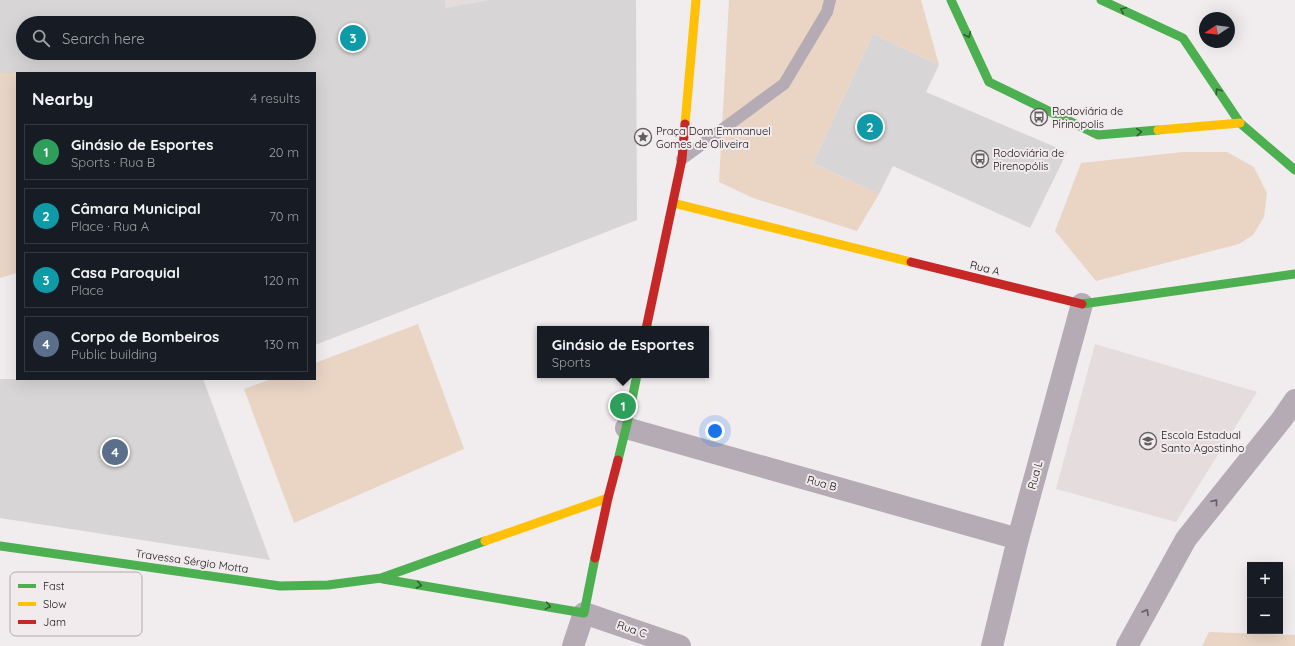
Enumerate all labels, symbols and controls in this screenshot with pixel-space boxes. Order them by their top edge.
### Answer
one-way arrow [1120,7,1127,15]
north arrow [1199,12,1235,48]
search box [16,16,316,60]
pin: 3 [340,23,366,53]
icon: search [30,27,52,49]
text: Search here [62,29,145,48]
one-way arrow [963,31,971,39]
text: Nearby [32,88,93,109]
one-way arrow [1216,88,1223,95]
text: 4 results [250,90,300,106]
place label: Rodoviária de Pirinopolis [1052,104,1123,131]
bus stop icon: Rodoviária de Pirinopolis [1029,107,1049,127]
pin: 2 [857,112,883,142]
place label: Praça Dom Emmanuel Gomes de Oliveira [656,124,771,151]
place icon: Praça Dom Emmanuel Gomes de Oliveira [633,127,653,147]
one-way arrow [1136,128,1142,137]
text: Ginásio de Esportes [71,135,213,154]
text: 1 [43,144,49,160]
text: 20 m [269,144,299,160]
place label: Rodoviária de Pirenopólis [993,146,1064,173]
bus stop icon: Rodoviária de Pirenopólis [970,149,990,169]
text: Sports · Rua B [71,154,155,170]
text: Câmara Municipal [71,199,201,218]
text: 2 [42,208,50,224]
text: 70 m [269,208,299,224]
text: Place · Rua A [71,218,149,234]
street label: Rua A [969,258,1001,278]
text: Casa Paroquial [71,263,180,282]
text: 3 [43,272,49,288]
text: 120 m [264,272,299,288]
text: Place [71,282,104,298]
popup [537,326,709,378]
text: Corpo de Bombeiros [71,327,219,346]
text: Ginásio de Esportes [552,335,694,354]
text: 4 [42,336,50,352]
text: 130 m [264,336,299,352]
text: Public building [71,346,157,362]
text: Sports [552,354,591,370]
pin: 1 [610,391,636,421]
your location [705,421,725,441]
place label: Escola Estadual Santo Agostinho [1161,428,1245,455]
school or university icon: Escola Estadual Santo Agostinho [1138,431,1158,451]
pin: 4 [102,437,128,467]
street label: Rua L [1024,459,1046,491]
street label: Rua B [805,472,839,494]
one-way arrow [1210,500,1217,507]
street label: Travessa Sérgio Motta [135,546,249,576]
map controls [1247,562,1283,634]
button: + [1247,562,1283,598]
legend [10,572,142,636]
text: Fast [43,579,65,593]
one-way arrow [416,580,422,589]
text: Slow [43,597,67,611]
button: − [1247,598,1283,634]
one-way arrow [544,602,551,610]
one-way arrow [1141,609,1149,616]
text: Jam [43,615,66,629]
street label: Rua C [615,617,649,641]

